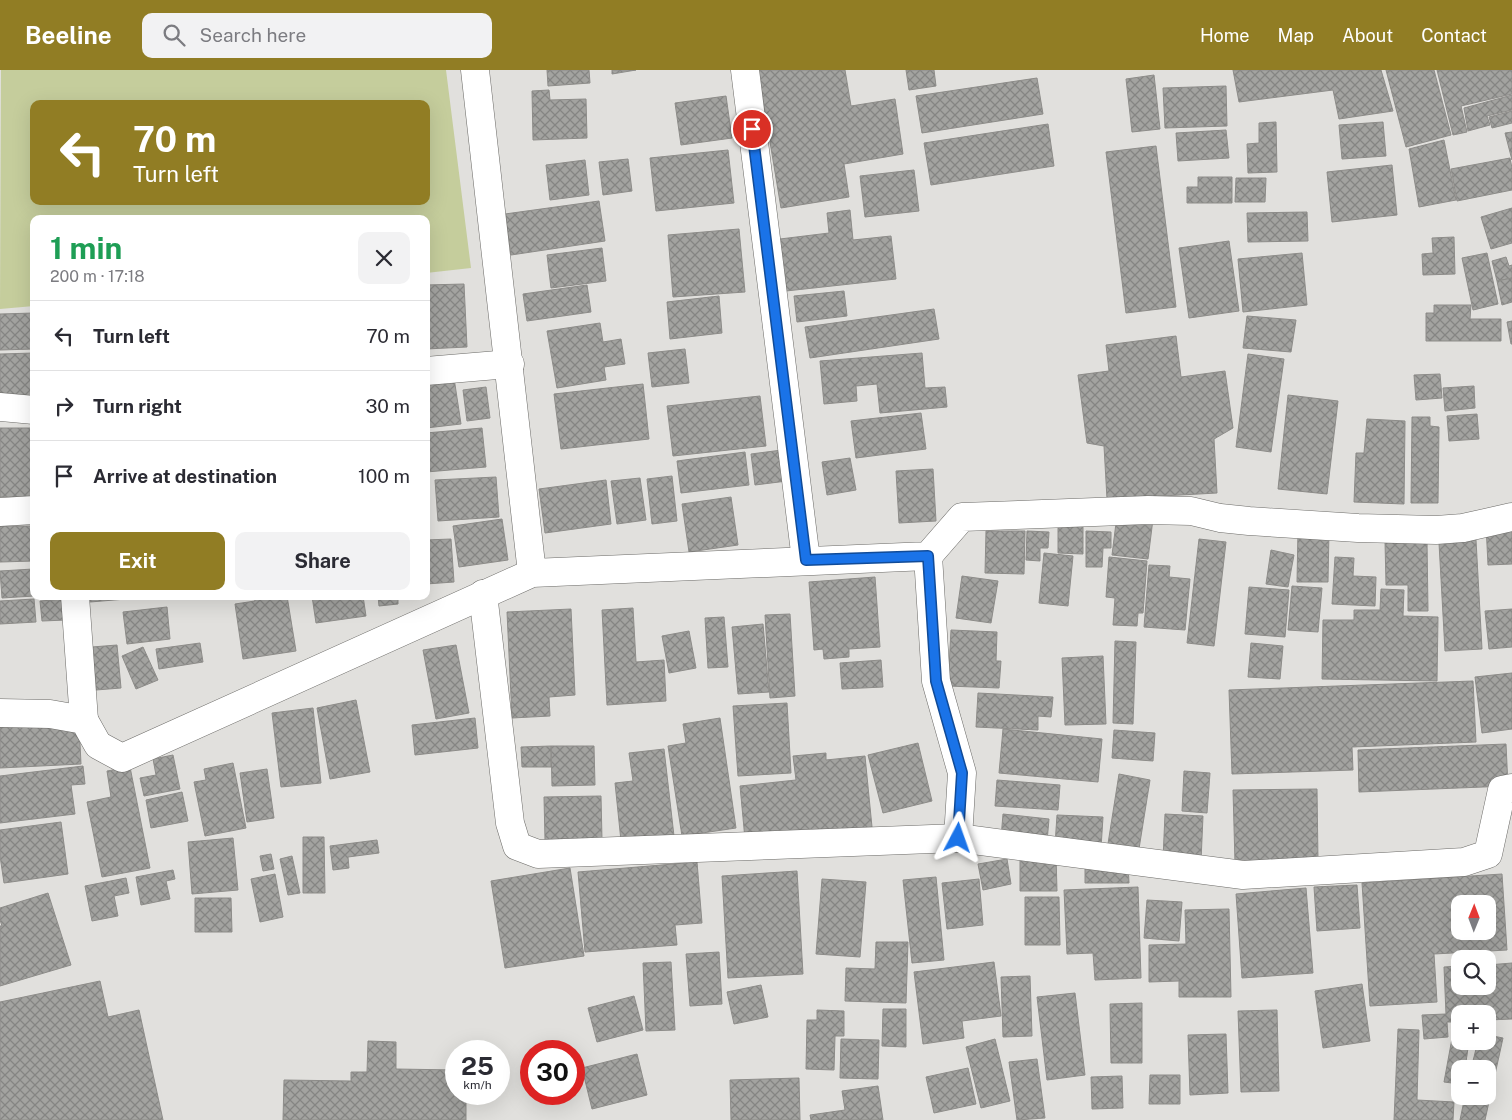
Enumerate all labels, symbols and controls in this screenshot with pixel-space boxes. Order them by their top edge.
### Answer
search box [142,13,492,58]
text: Beeline [25,21,112,49]
icon: search [160,21,188,49]
text: Search here [200,24,306,46]
text: Home [1200,25,1250,46]
text: Map [1278,25,1314,46]
text: About [1342,25,1393,46]
text: Contact [1421,25,1487,46]
pin [731,108,773,150]
icon: arrive [738,115,766,143]
text: 70 m [133,119,216,160]
icon: left [50,120,115,185]
text: Turn left [133,161,219,187]
text: 1 min [50,230,122,266]
button: close [358,232,410,284]
text: 200 m · 17:18 [50,267,145,286]
icon: left [50,322,78,350]
text: Turn left [93,325,170,347]
text: 70 m [366,325,410,347]
icon: right [50,392,78,420]
text: Turn right [93,395,182,417]
text: 30 m [365,395,410,417]
icon: arrive [50,462,78,490]
text: Arrive at destination [93,465,277,487]
text: 100 m [358,465,410,487]
button: Exit [50,532,225,590]
button: Share [235,532,410,590]
position arrow [931,811,983,863]
north arrow [1451,895,1496,940]
map controls [1451,895,1496,1105]
button: search [1451,950,1496,995]
button: + [1451,1005,1496,1050]
speed limit sign: 30 [520,1040,585,1105]
text: 25 [461,1051,494,1081]
button: − [1451,1060,1496,1105]
text: km/h [463,1078,492,1092]

